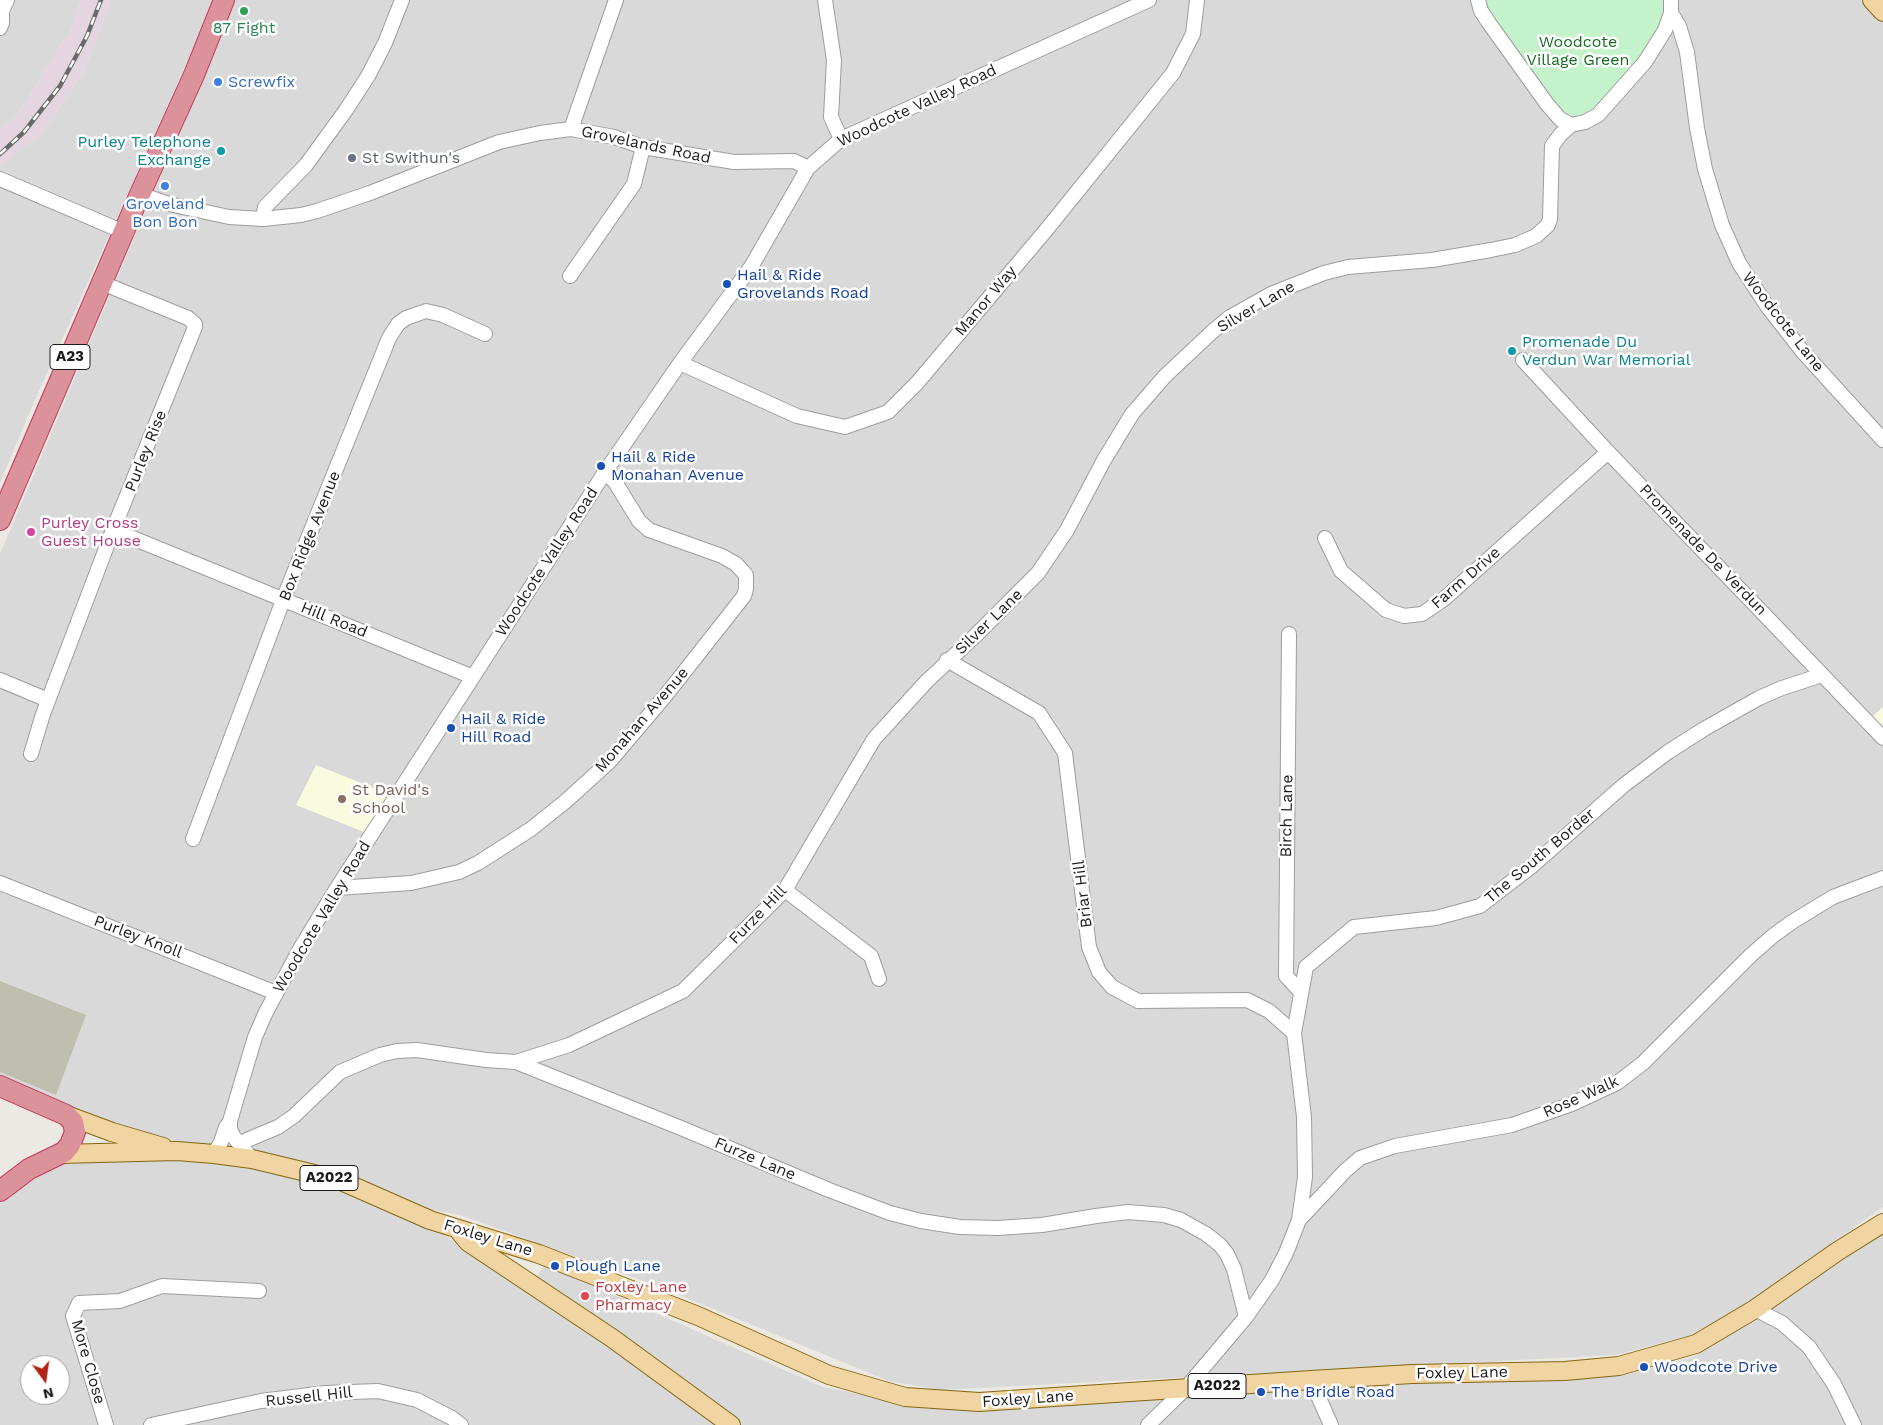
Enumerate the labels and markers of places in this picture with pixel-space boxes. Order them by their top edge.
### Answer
marker: 87 Fight [238,5,250,17]
place label: 87 Fight [213,18,275,38]
place label: Screwfix [228,72,295,92]
marker: Screwfix [212,76,224,88]
place label: Purley Telephone Exchange [77,132,211,170]
marker: Purley Telephone Exchange [215,145,227,157]
place label: St Swithun's [362,148,460,168]
marker: St Swithun's [346,152,358,164]
marker: Groveland Bon Bon [159,180,171,192]
place label: Groveland Bon Bon [126,194,204,232]
place label: Hail & Ride Grovelands Road [737,265,869,303]
marker: Hail & Ride Grovelands Road [721,278,733,290]
place label: Promenade Du Verdun War Memorial [1522,332,1691,370]
marker: Promenade Du Verdun War Memorial [1506,345,1518,357]
place label: Hail & Ride Monahan Avenue [611,447,744,485]
marker: Hail & Ride Monahan Avenue [595,460,607,472]
place label: Purley Cross Guest House [41,513,141,551]
marker: Purley Cross Guest House [25,526,37,538]
place label: Hail & Ride Hill Road [461,709,546,747]
marker: Hail & Ride Hill Road [445,722,457,734]
place label: St David's School [352,780,429,818]
marker: St David's School [336,793,348,805]
place label: Plough Lane [565,1256,661,1276]
marker: Plough Lane [549,1260,561,1272]
place label: Foxley Lane Pharmacy [595,1277,687,1315]
marker: Foxley Lane Pharmacy [579,1290,591,1302]
place label: Woodcote Drive [1654,1357,1778,1377]
marker: Woodcote Drive [1638,1361,1650,1373]
place label: The Bridle Road [1271,1382,1395,1402]
marker: The Bridle Road [1255,1386,1267,1398]

